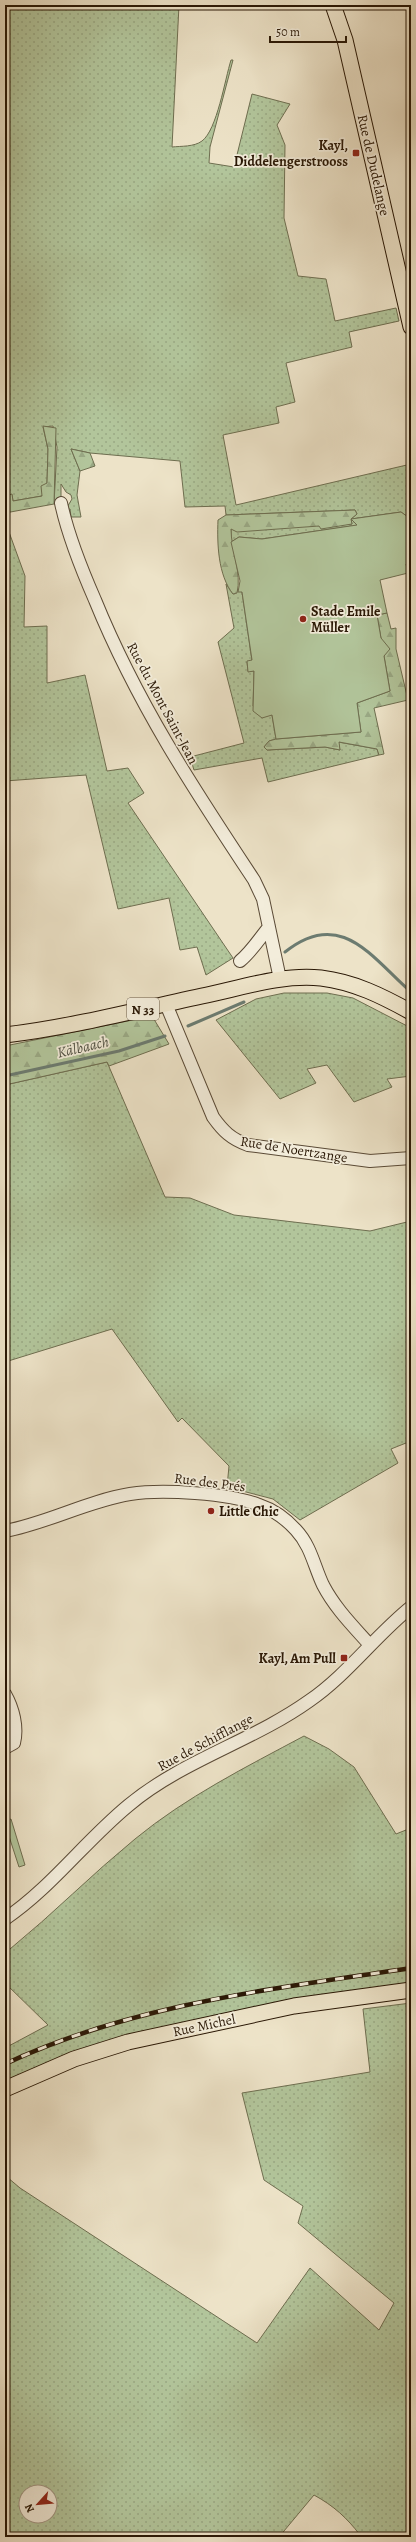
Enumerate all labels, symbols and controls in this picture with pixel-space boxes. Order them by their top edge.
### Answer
scale bar [270,18,346,44]
text: 50 m [276,24,300,40]
street label: Rue de Dudelange [353,113,394,218]
place label: Kayl, Diddelengerstrooss [234,136,348,171]
marker: Kayl, Diddelengerstrooss [351,148,361,158]
place label: Stade Emile Müller [311,602,381,637]
marker: Stade Emile Müller [298,614,308,624]
street label: Rue du Mont Saint-Jean [122,639,203,768]
road number: N 33 [127,998,159,1020]
water label: Kälbaach [55,1031,111,1063]
street label: Rue de Noertzange [239,1132,349,1167]
street label: Rue des Prés [173,1469,247,1496]
place label: Little Chic [219,1502,279,1521]
marker: Little Chic [206,1506,216,1516]
place label: Kayl, Am Pull [259,1649,336,1668]
marker: Kayl, Am Pull [339,1653,349,1663]
street label: Rue de Schifflange [154,1709,256,1776]
street label: Rue Michel [171,2009,238,2041]
north arrow [18,2484,58,2524]
text: N [21,2501,38,2515]

